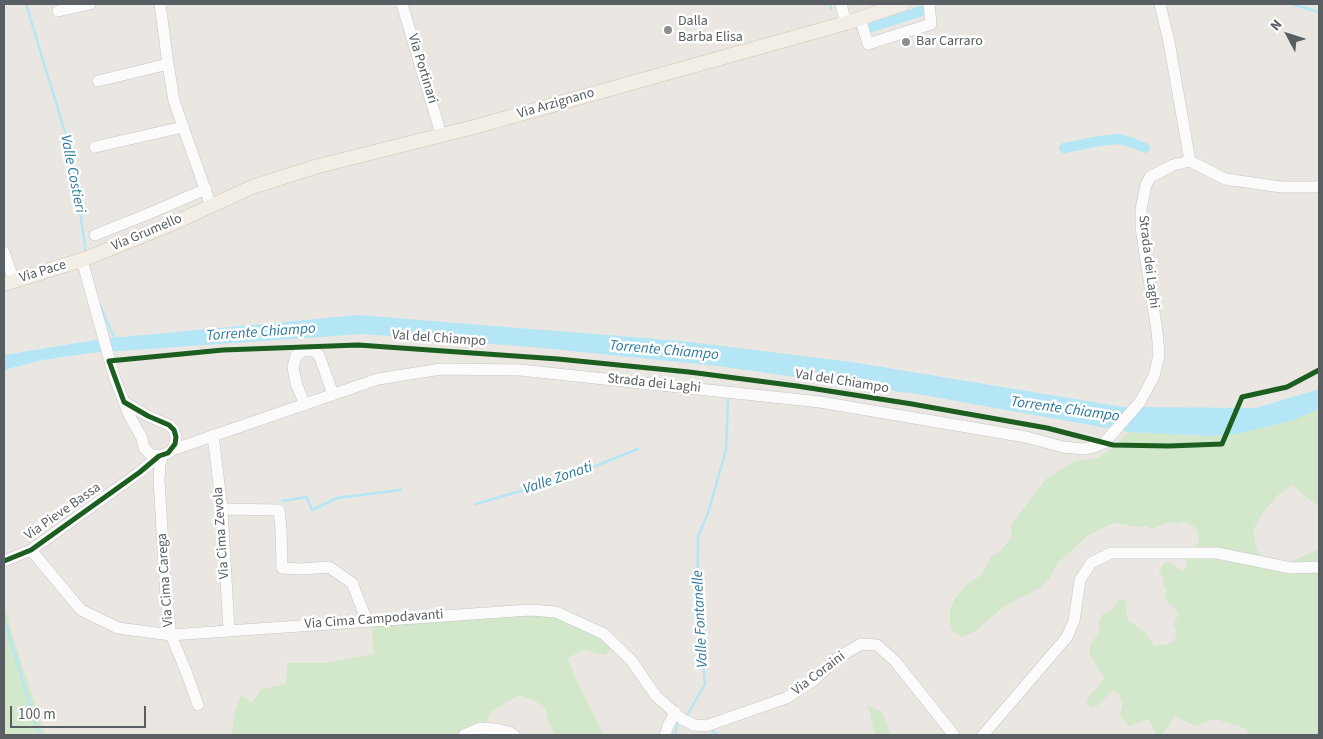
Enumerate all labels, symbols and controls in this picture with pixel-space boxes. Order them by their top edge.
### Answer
north arrow [1263,10,1313,60]
place label: Dalla Barba Elisa [678,14,743,46]
text: N [1266,15,1287,35]
marker: Dalla Barba Elisa [662,24,674,36]
street label: Via Portinari [403,32,441,106]
place label: Bar Carraro [916,34,983,50]
marker: Bar Carraro [900,36,912,48]
street label: Via Arzignano [516,85,596,123]
water label: Valle Costieri [56,134,88,214]
street label: Via Grumello [109,211,185,255]
street label: Strada dei Laghi [1134,214,1162,310]
street label: Via Pace [18,257,68,287]
water label: Torrente Chiampo [206,320,316,346]
street label: Val del Chiampo [391,327,487,351]
water label: Torrente Chiampo [609,337,719,365]
street label: Val del Chiampo [794,366,890,398]
street label: Strada dei Laghi [606,371,702,397]
water label: Torrente Chiampo [1009,393,1121,427]
water label: Valle Zonati [521,459,595,499]
street label: Via Pieve Bassa [22,480,104,544]
street label: Via Cima Zevola [210,486,234,580]
street label: Via Cima Carega [154,533,178,627]
water label: Valle Fontanelle [689,570,713,668]
street label: Via Cima Campodavanti [304,607,444,633]
street label: Via Coraini [789,649,849,699]
scale bar [12,696,149,728]
text: 100 m [18,704,56,725]

